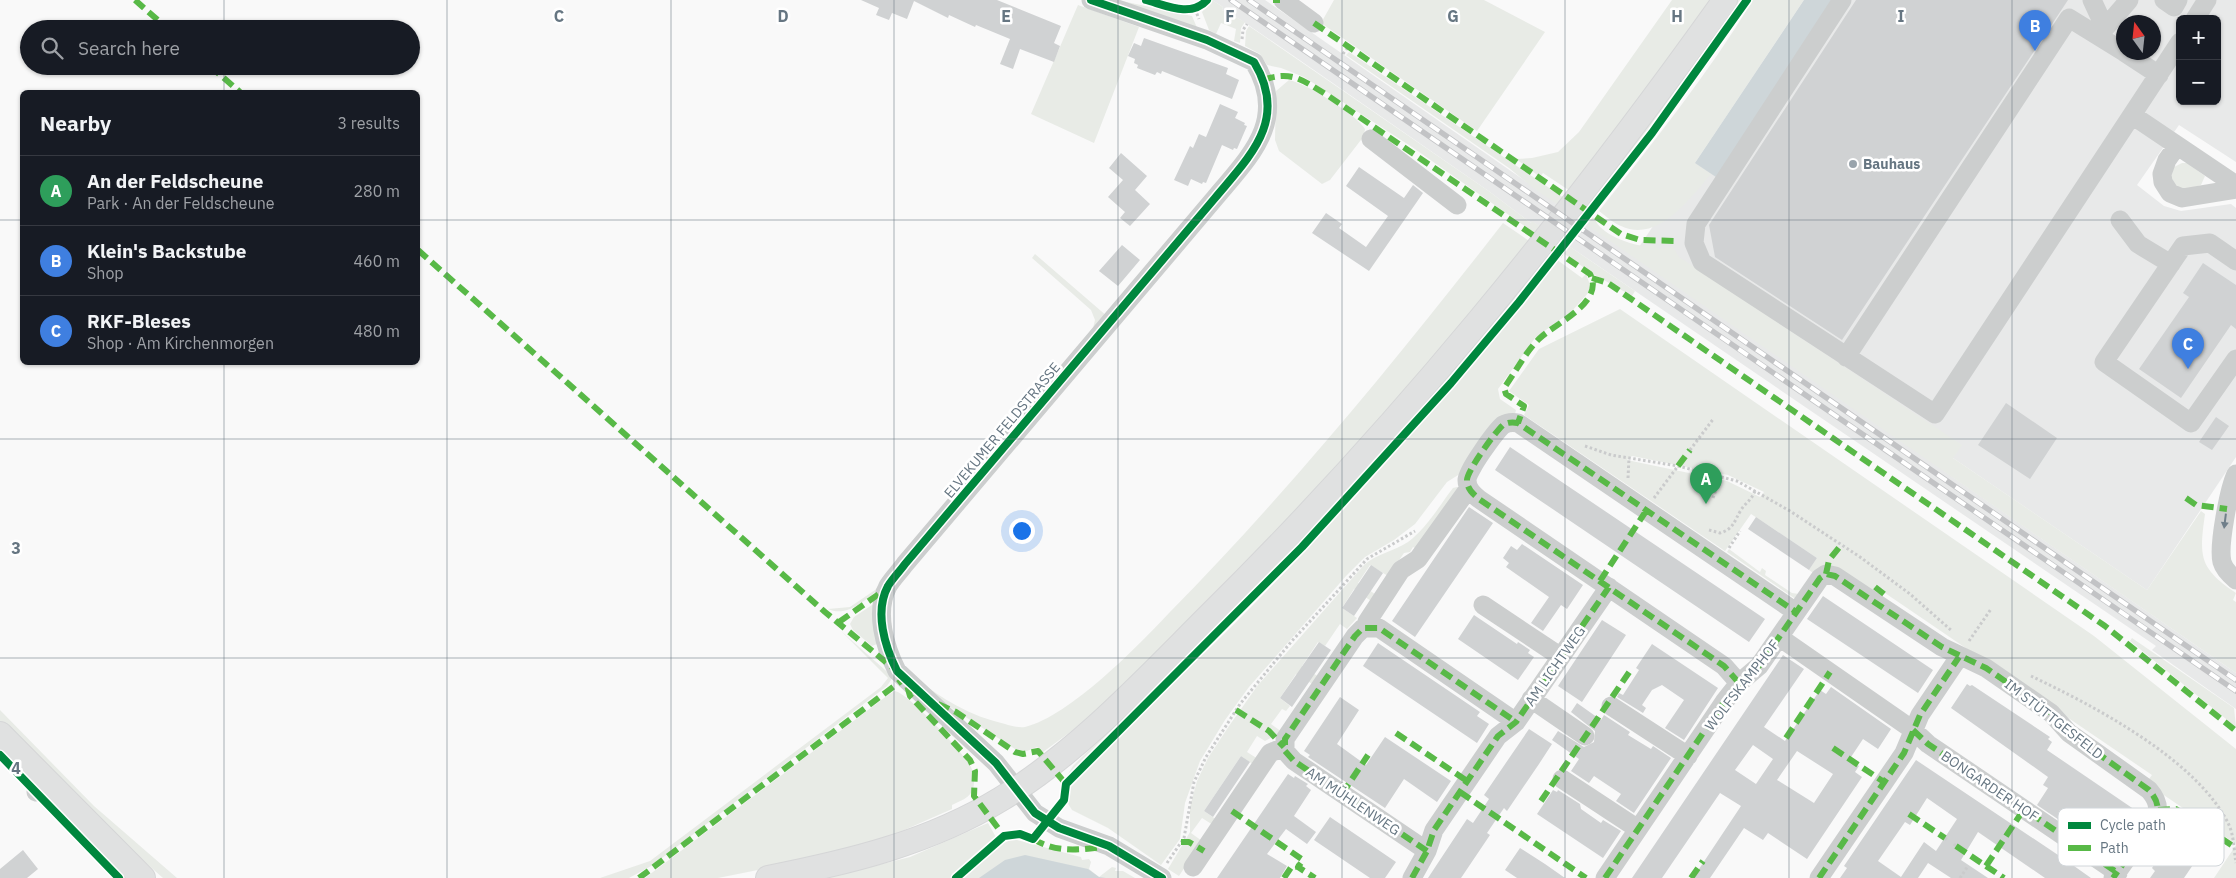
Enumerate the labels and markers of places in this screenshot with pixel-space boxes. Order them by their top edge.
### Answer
pin: B [2019,10,2051,51]
place label: Bauhaus [1863,155,1920,173]
marker: Bauhaus [1847,158,1859,170]
pin: C [2172,328,2204,369]
pin: A [1690,463,1722,504]

